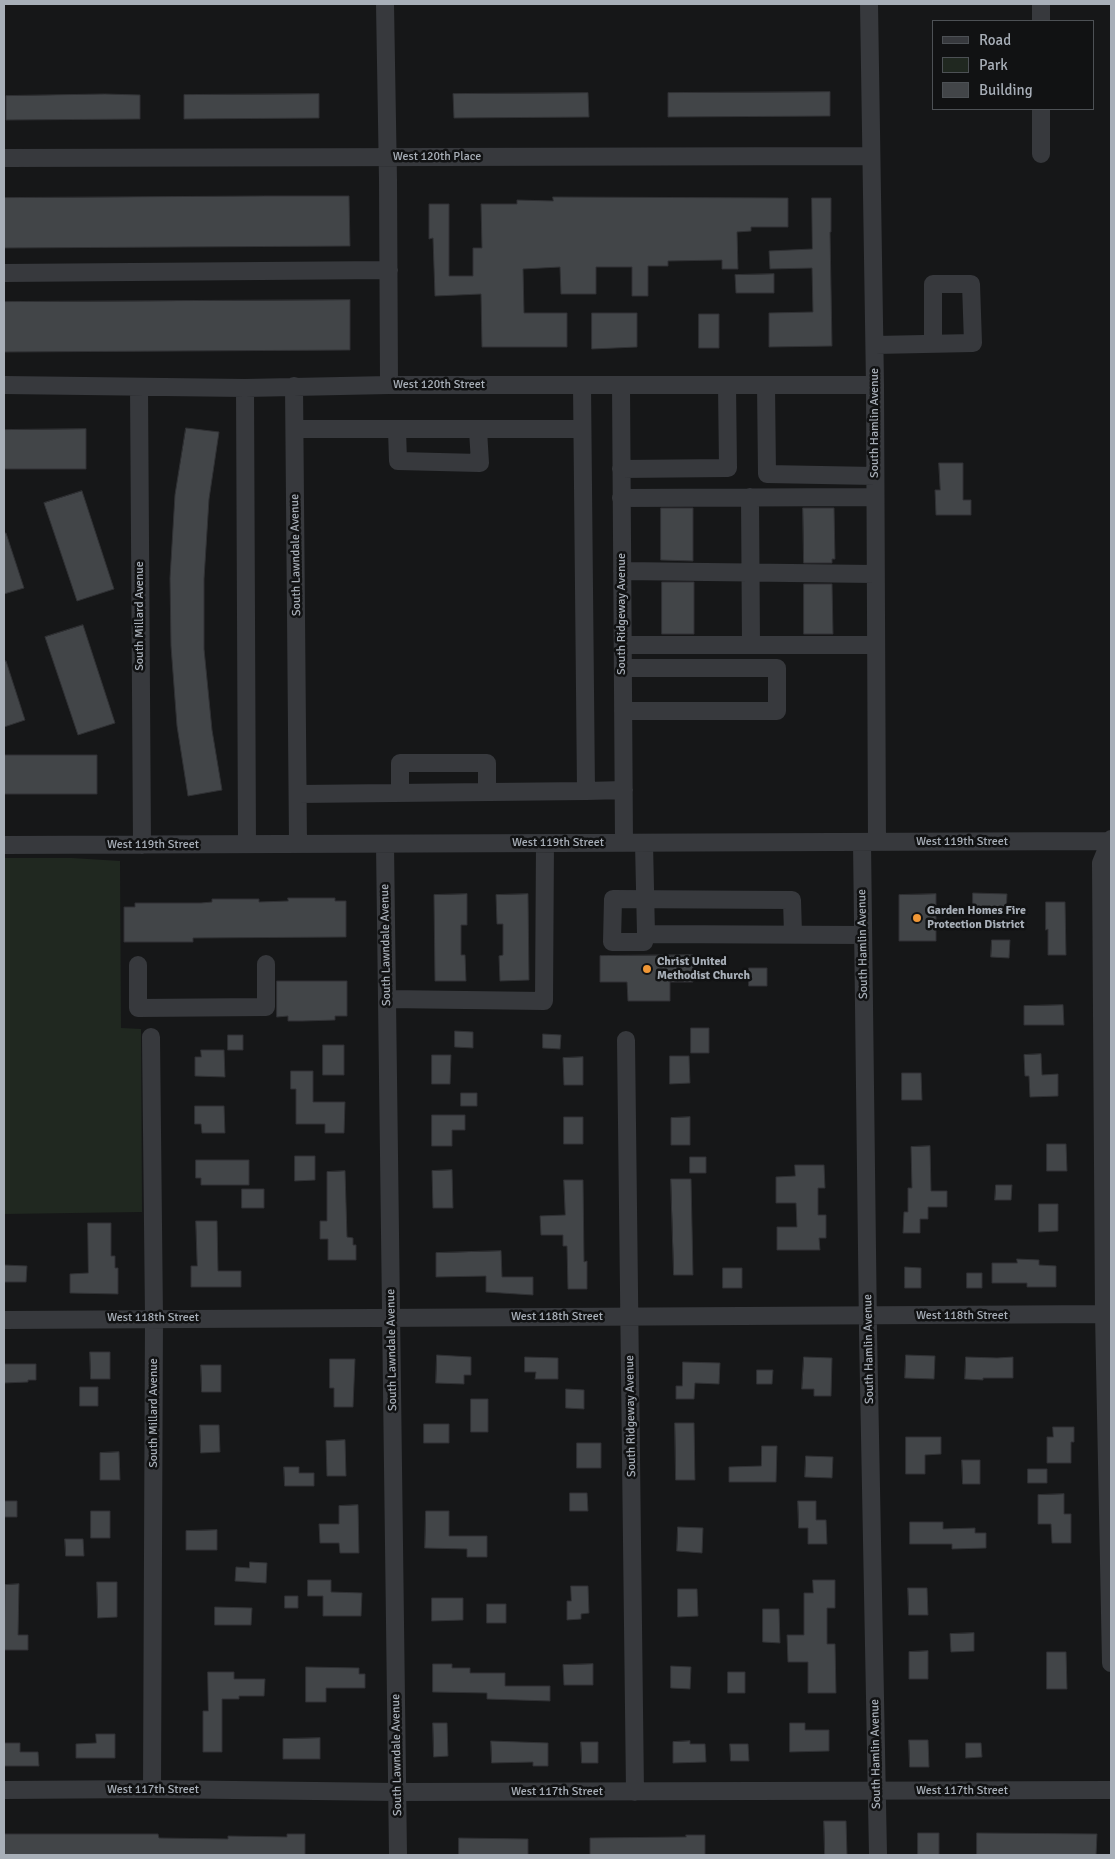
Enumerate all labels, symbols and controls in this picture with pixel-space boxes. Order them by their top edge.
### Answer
legend [932,20,1095,110]
text: Road [979,31,1011,49]
text: Park [979,56,1008,74]
text: Building [979,81,1033,99]
street label: West 120th Place [393,150,481,164]
street label: South Hamlin Avenue [868,368,882,478]
street label: West 120th Street [393,378,485,392]
street label: South Lawndale Avenue [288,494,304,616]
street label: South Ridgeway Avenue [615,553,629,675]
street label: South Millard Avenue [133,561,147,671]
street label: West 119th Street [916,835,1008,849]
street label: West 119th Street [512,836,604,850]
street label: West 119th Street [107,838,199,852]
street label: South Lawndale Avenue [378,884,394,1006]
street label: South Hamlin Avenue [855,889,871,999]
place label: Garden Homes Fire Protection District [927,904,1026,932]
marker: Garden Homes Fire Protection District [911,912,923,924]
place label: Christ United Methodist Church [657,955,750,983]
marker: Christ United Methodist Church [641,963,653,975]
street label: South Lawndale Avenue [384,1289,400,1411]
street label: South Hamlin Avenue [861,1294,877,1404]
street label: West 118th Street [916,1309,1008,1323]
street label: West 118th Street [511,1310,603,1324]
street label: West 118th Street [107,1311,199,1325]
street label: South Ridgeway Avenue [623,1355,639,1477]
street label: South Millard Avenue [147,1358,161,1468]
street label: South Lawndale Avenue [389,1694,405,1816]
street label: South Hamlin Avenue [868,1699,884,1809]
street label: West 117th Street [107,1783,199,1797]
street label: West 117th Street [916,1784,1008,1798]
street label: West 117th Street [511,1785,603,1799]

